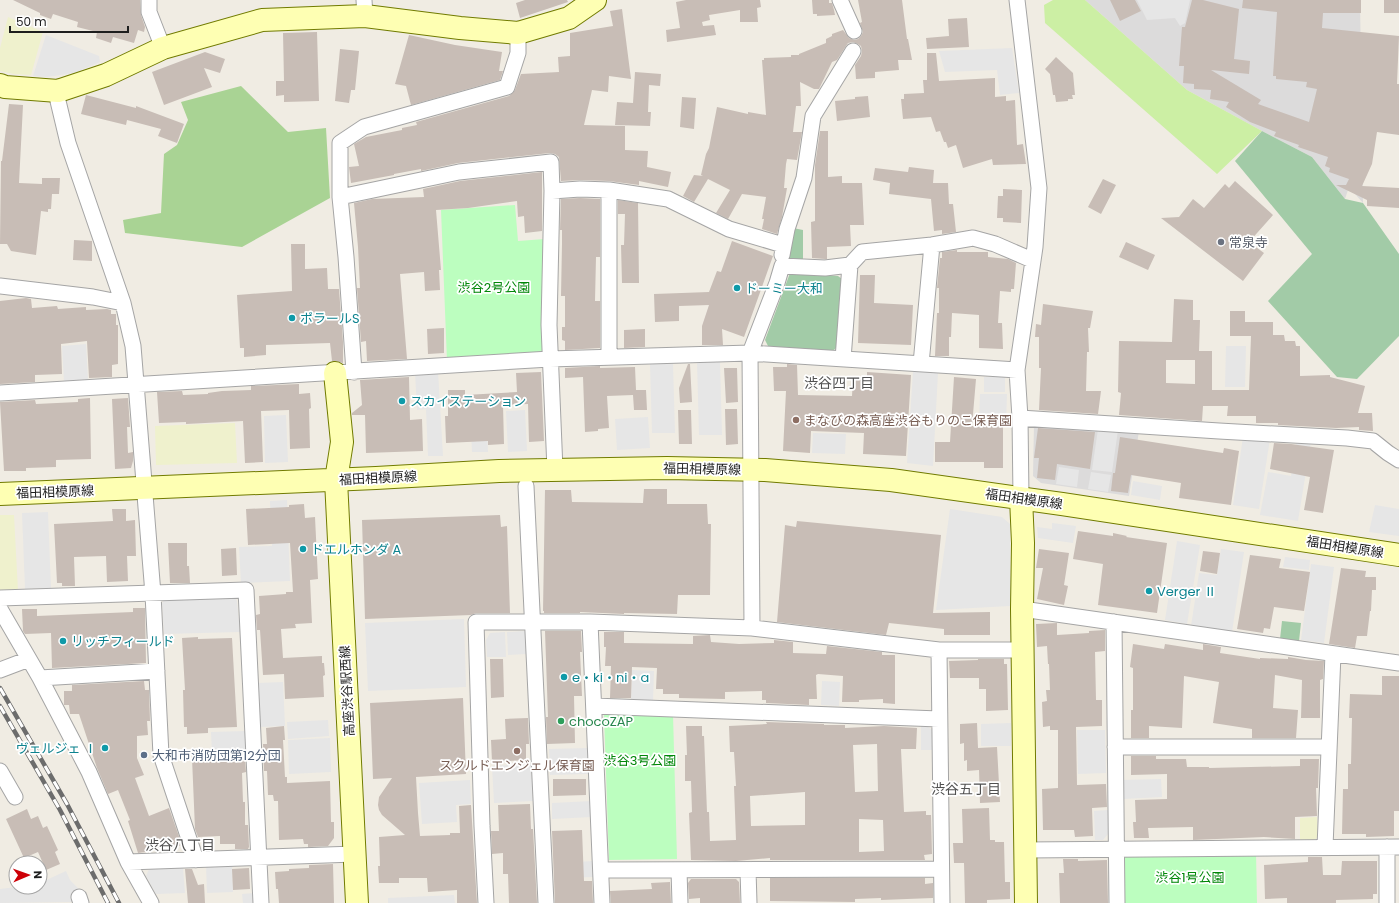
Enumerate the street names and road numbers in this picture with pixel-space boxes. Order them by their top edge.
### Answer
street label: 福田相模原線 [663,459,741,479]
street label: 福田相模原線 [339,466,417,490]
street label: 福田相模原線 [16,481,94,503]
street label: 福田相模原線 [984,484,1064,514]
street label: 福田相模原線 [1305,532,1385,562]
street label: 高座渋谷駅西線 [335,645,359,737]

